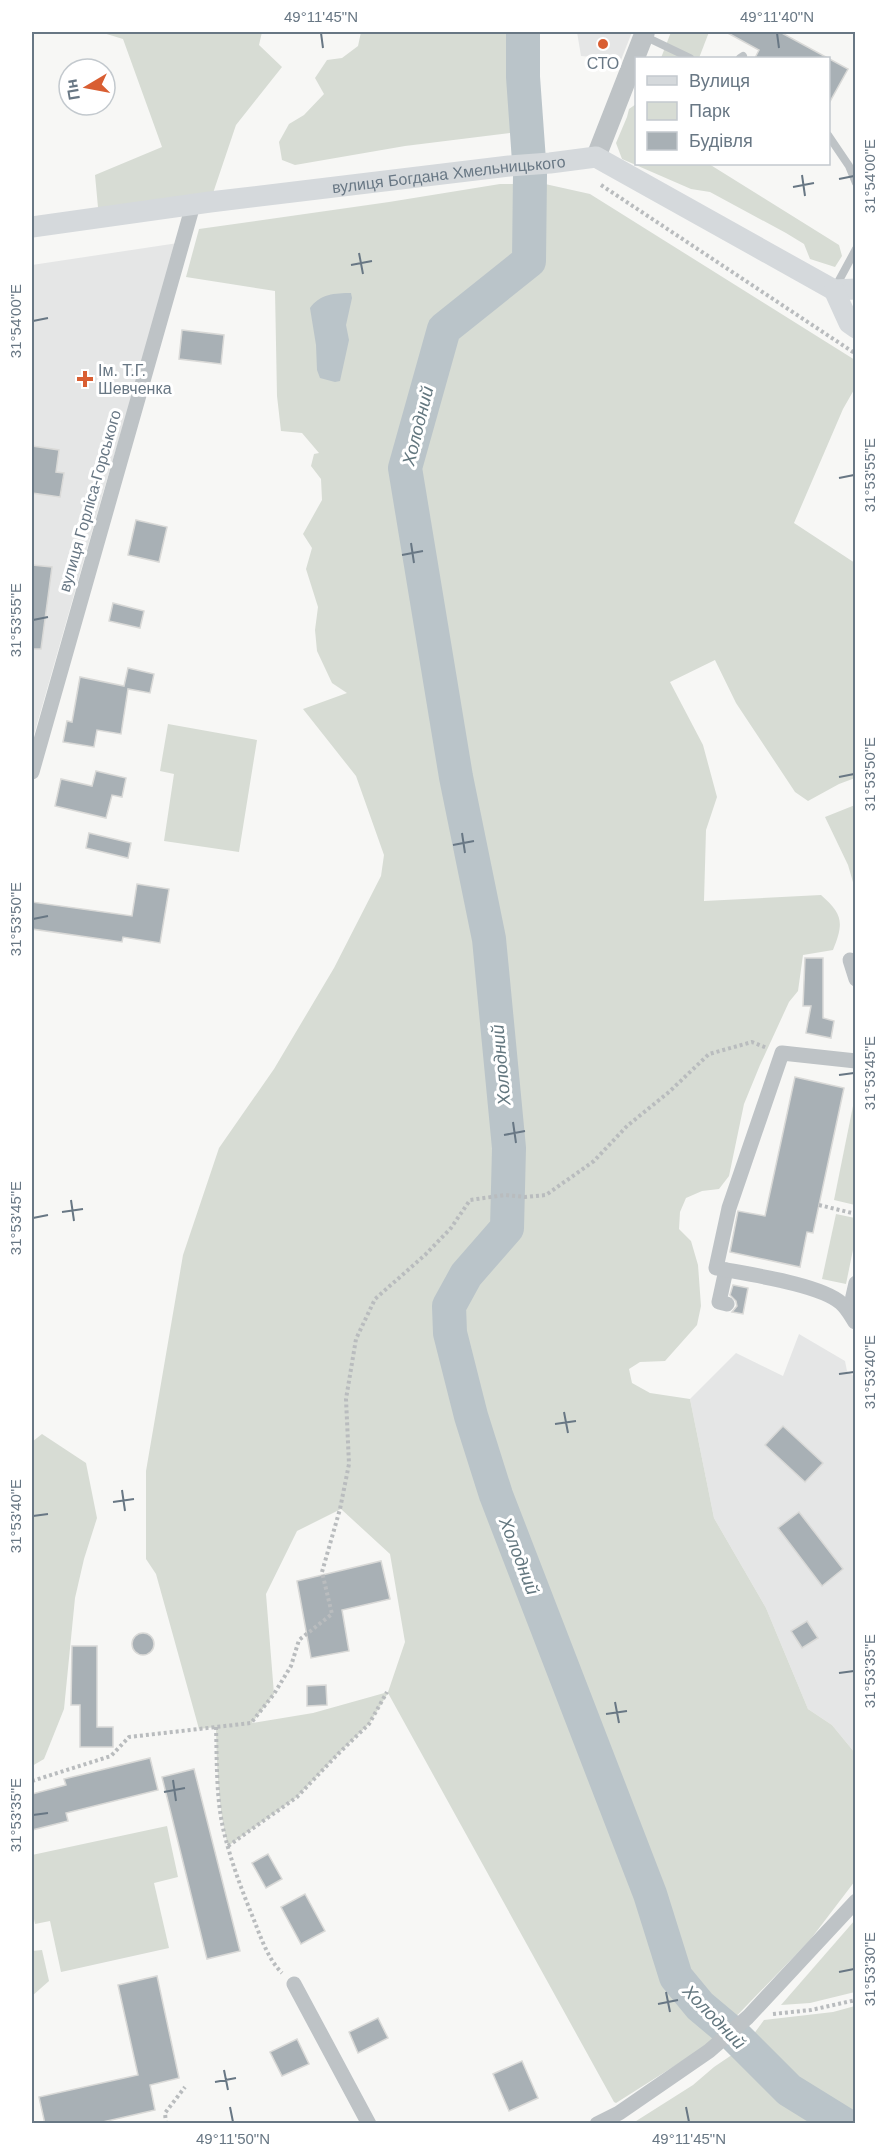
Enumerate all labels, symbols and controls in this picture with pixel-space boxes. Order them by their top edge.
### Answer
text: 49°11'45"N [284,8,358,25]
text: 49°11'40"N [740,8,814,25]
marker: СТО [596,37,610,51]
place label: СТО [587,55,619,72]
north arrow [57,57,117,117]
legend [635,57,830,165]
text: Вулиця [689,71,750,91]
text: Пн [63,78,83,101]
text: Парк [689,101,730,121]
text: Будівля [689,131,753,151]
text: 31°54'00"E [861,139,878,213]
street label: вулиця Богдана Хмельницького [331,153,566,196]
text: 31°54'00"E [7,284,24,358]
place label: Ім. Т.Г. Шевченка [98,362,172,397]
marker: Ім. Т.Г. Шевченка [76,370,94,388]
water label: Холодний [398,384,438,469]
street label: вулиця Горліса-Горського [56,408,124,594]
text: 31°53'55"E [861,438,878,512]
text: 31°53'55"E [7,583,24,657]
text: 31°53'50"E [861,737,878,811]
text: 31°53'50"E [7,882,24,956]
water label: Холодний [487,1024,515,1107]
text: 31°53'45"E [861,1036,878,1110]
text: 31°53'45"E [7,1181,24,1255]
text: 31°53'40"E [861,1335,878,1409]
text: 31°53'40"E [7,1479,24,1553]
water label: Холодний [495,1514,543,1598]
text: 31°53'35"E [861,1634,878,1708]
text: 31°53'35"E [7,1778,24,1852]
text: 31°53'30"E [861,1932,878,2006]
water label: Холодний [678,1980,749,2053]
text: 49°11'50"N [196,2130,270,2147]
text: 49°11'45"N [652,2130,726,2147]

